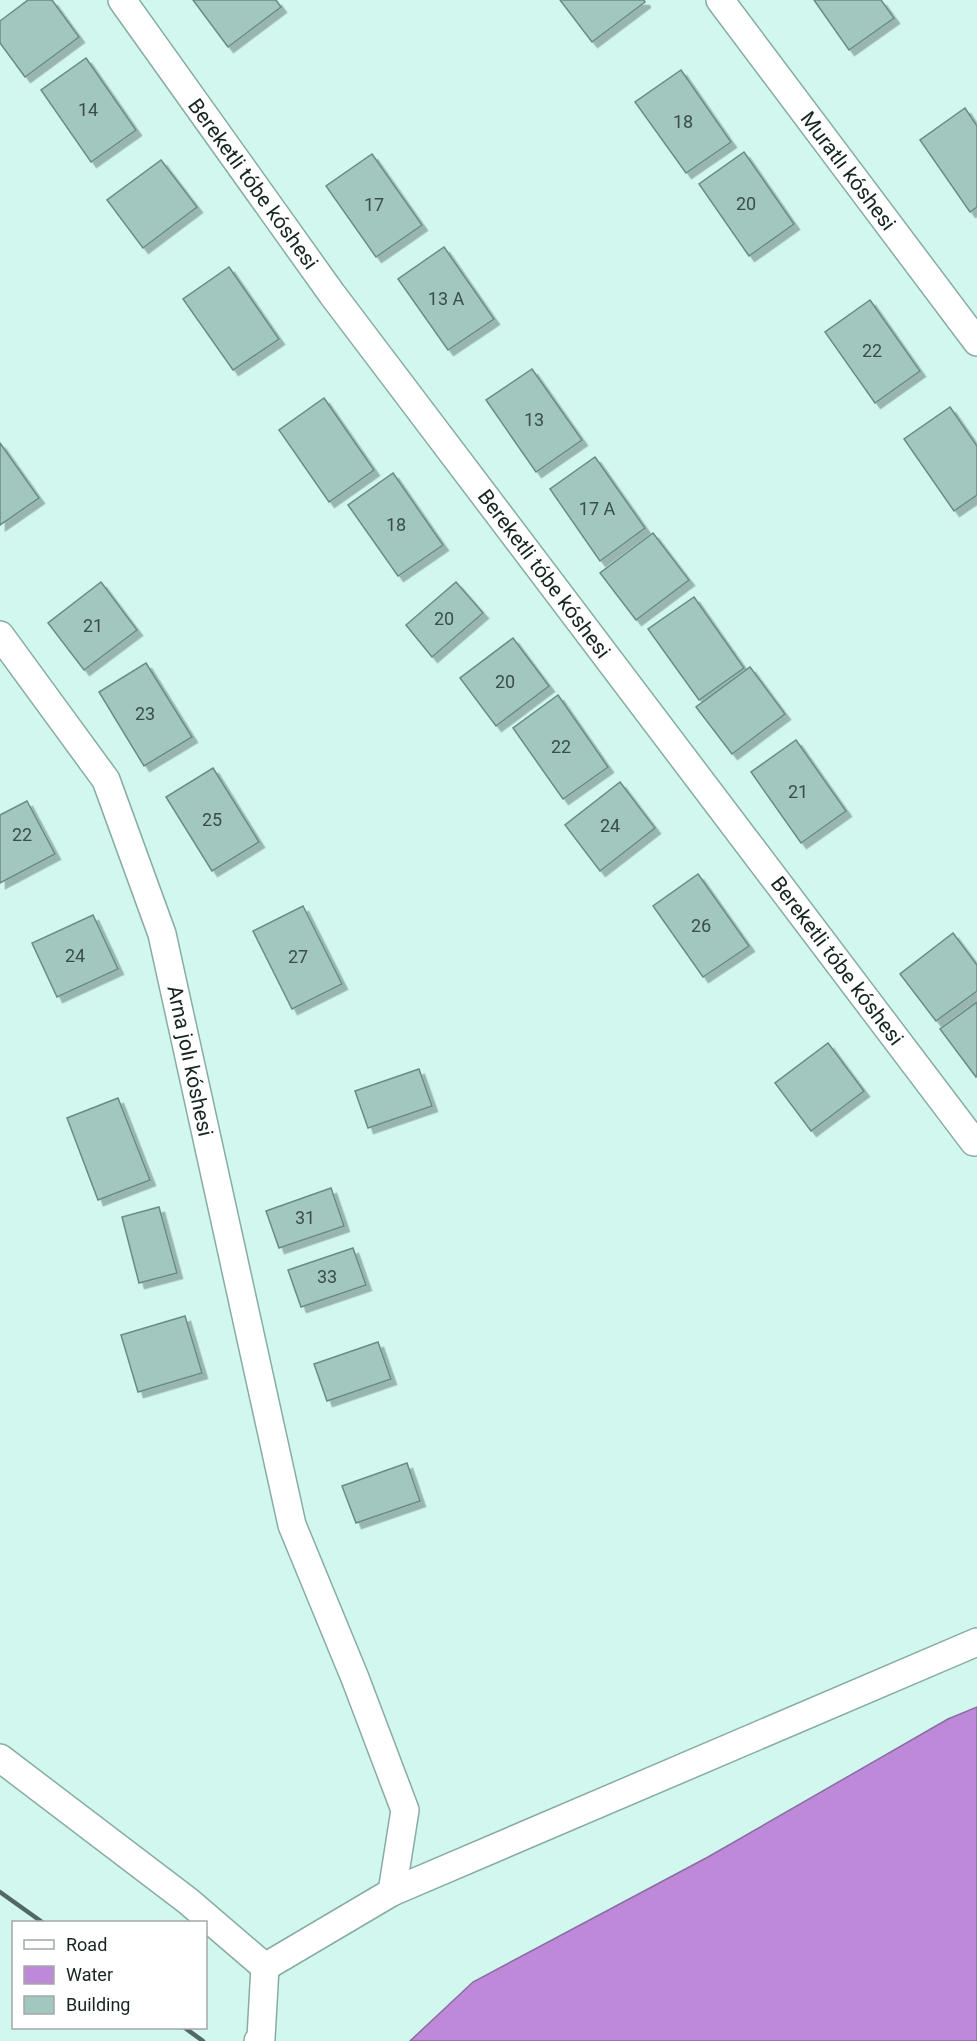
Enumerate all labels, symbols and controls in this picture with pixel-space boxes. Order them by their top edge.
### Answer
street label: Bereketli tóbe kóshesi [183,94,323,274]
house number: 14 [78,99,98,120]
street label: Muratlı kóshesi [796,107,900,235]
house number: 18 [673,111,693,132]
house number: 20 [736,193,756,214]
house number: 17 [364,194,384,215]
house number: 13 А [428,288,464,309]
house number: 22 [862,340,882,361]
house number: 13 [524,409,544,430]
street label: Bereketli tóbe kóshesi [473,485,615,663]
house number: 17 А [579,498,615,519]
house number: 18 [386,514,406,535]
house number: 20 [434,608,454,629]
house number: 21 [83,615,103,636]
house number: 20 [495,671,515,692]
house number: 23 [135,703,155,724]
house number: 22 [551,736,571,757]
house number: 21 [788,781,808,802]
house number: 25 [202,809,222,830]
house number: 24 [600,815,620,836]
house number: 22 [12,824,32,845]
street label: Bereketli tóbe kóshesi [766,872,908,1050]
house number: 26 [691,915,711,936]
house number: 24 [65,945,85,966]
house number: 27 [288,946,308,967]
street label: Arna jolı kóshesi [162,983,218,1139]
house number: 31 [295,1207,315,1228]
house number: 33 [317,1266,337,1287]
legend [12,1921,207,2029]
text: Road [66,1934,107,1955]
text: Water [66,1964,113,1985]
text: Building [66,1994,130,2015]

